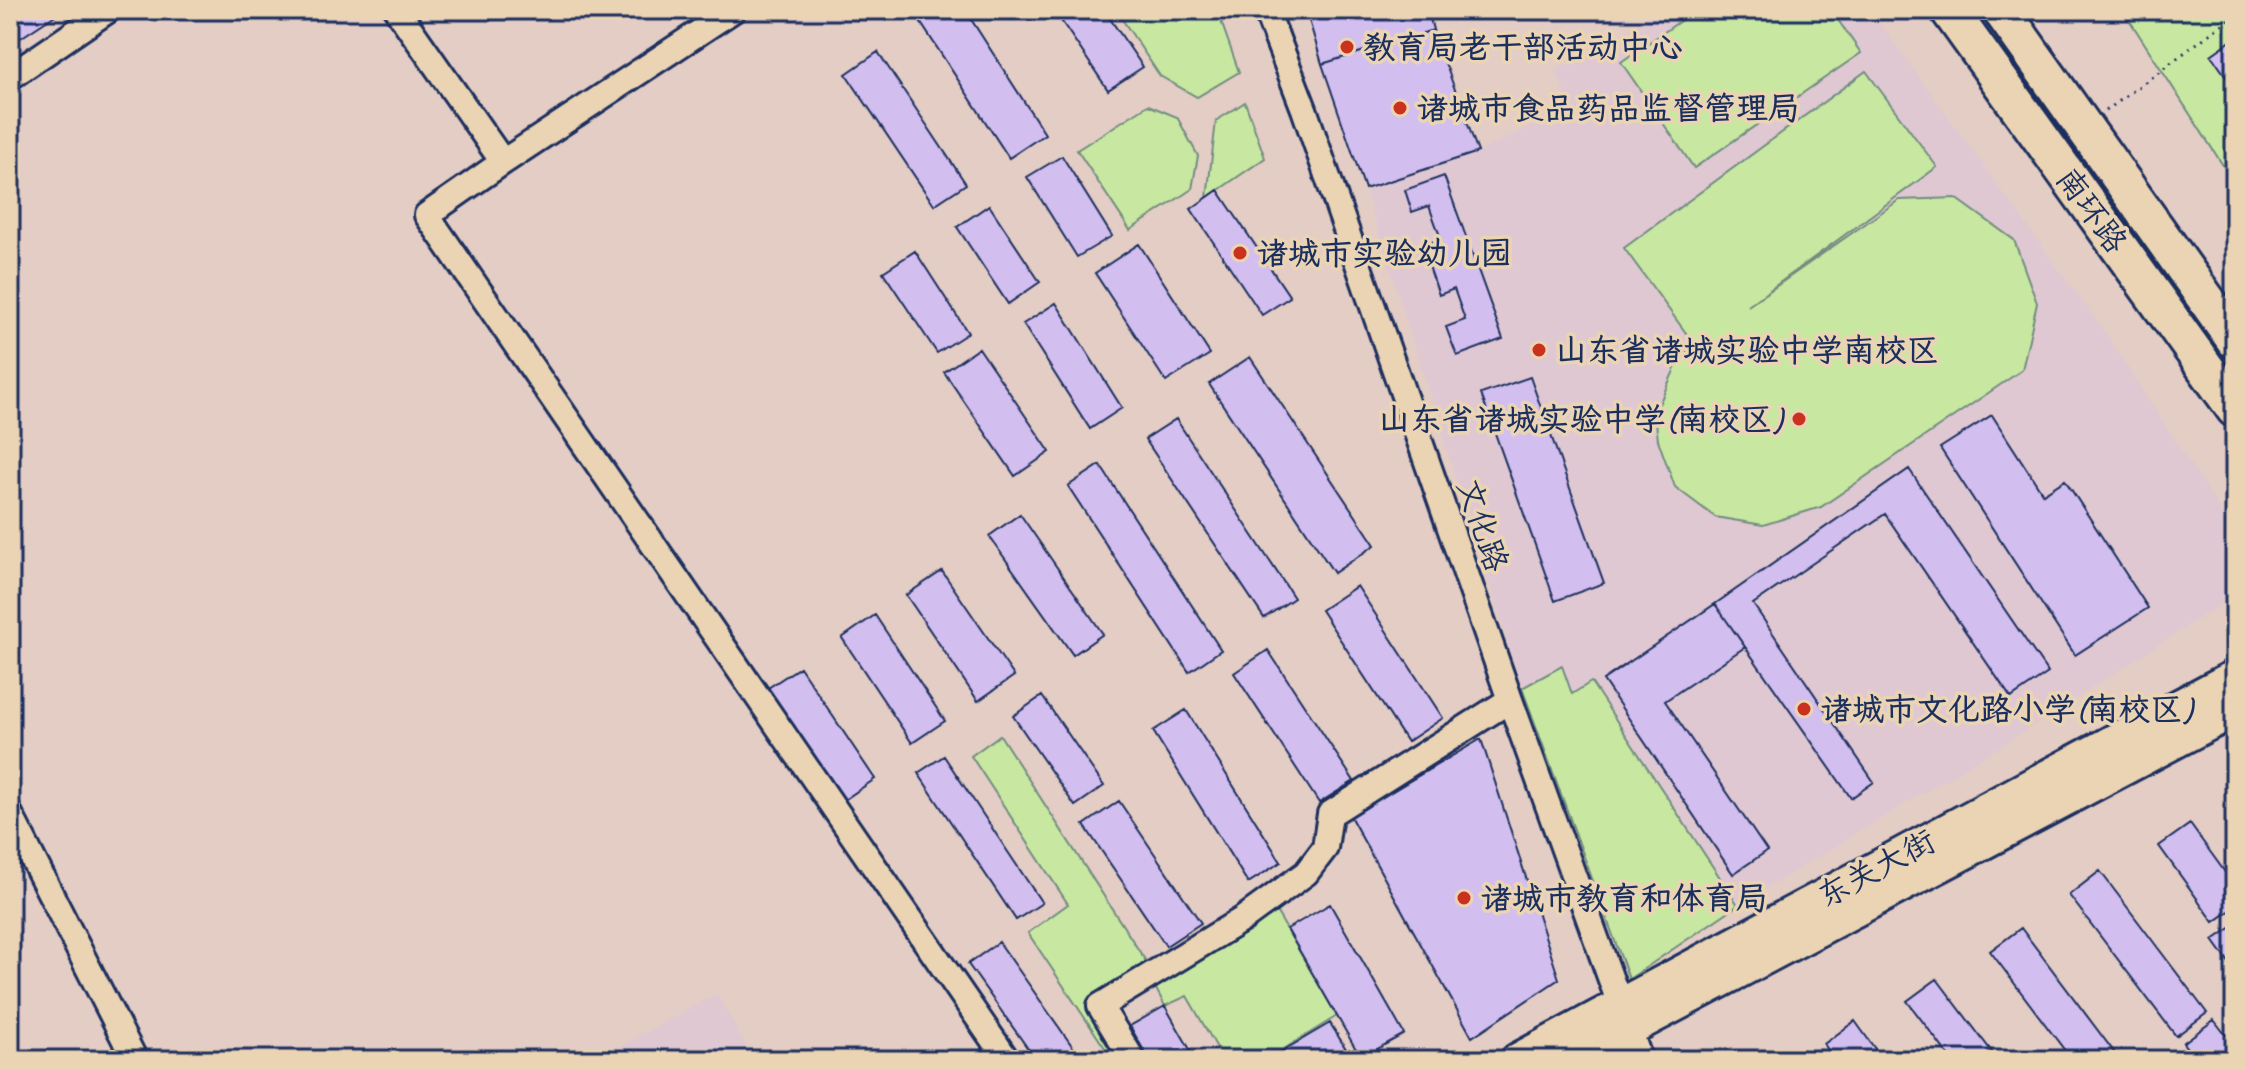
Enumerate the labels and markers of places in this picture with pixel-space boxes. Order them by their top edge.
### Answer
place label: 教育局老干部活动中心 [1363,27,1683,68]
marker: 教育局老干部活动中心 [1338,38,1356,56]
place label: 诸城市食品药品监督管理局 [1416,88,1800,129]
marker: 诸城市食品药品监督管理局 [1391,99,1409,117]
place label: 诸城市实验幼儿园 [1256,233,1512,274]
marker: 诸城市实验幼儿园 [1231,244,1249,262]
place label: 山东省诸城实验中学南校区 [1555,330,1939,371]
marker: 山东省诸城实验中学南校区 [1530,341,1548,359]
place label: 山东省诸城实验中学(南校区) [1378,399,1785,440]
marker: 山东省诸城实验中学(南校区) [1790,410,1808,428]
place label: 诸城市文化路小学(南校区) [1820,689,2196,730]
marker: 诸城市文化路小学(南校区) [1795,700,1813,718]
place label: 诸城市教育和体育局 [1480,878,1768,919]
marker: 诸城市教育和体育局 [1455,889,1473,907]

